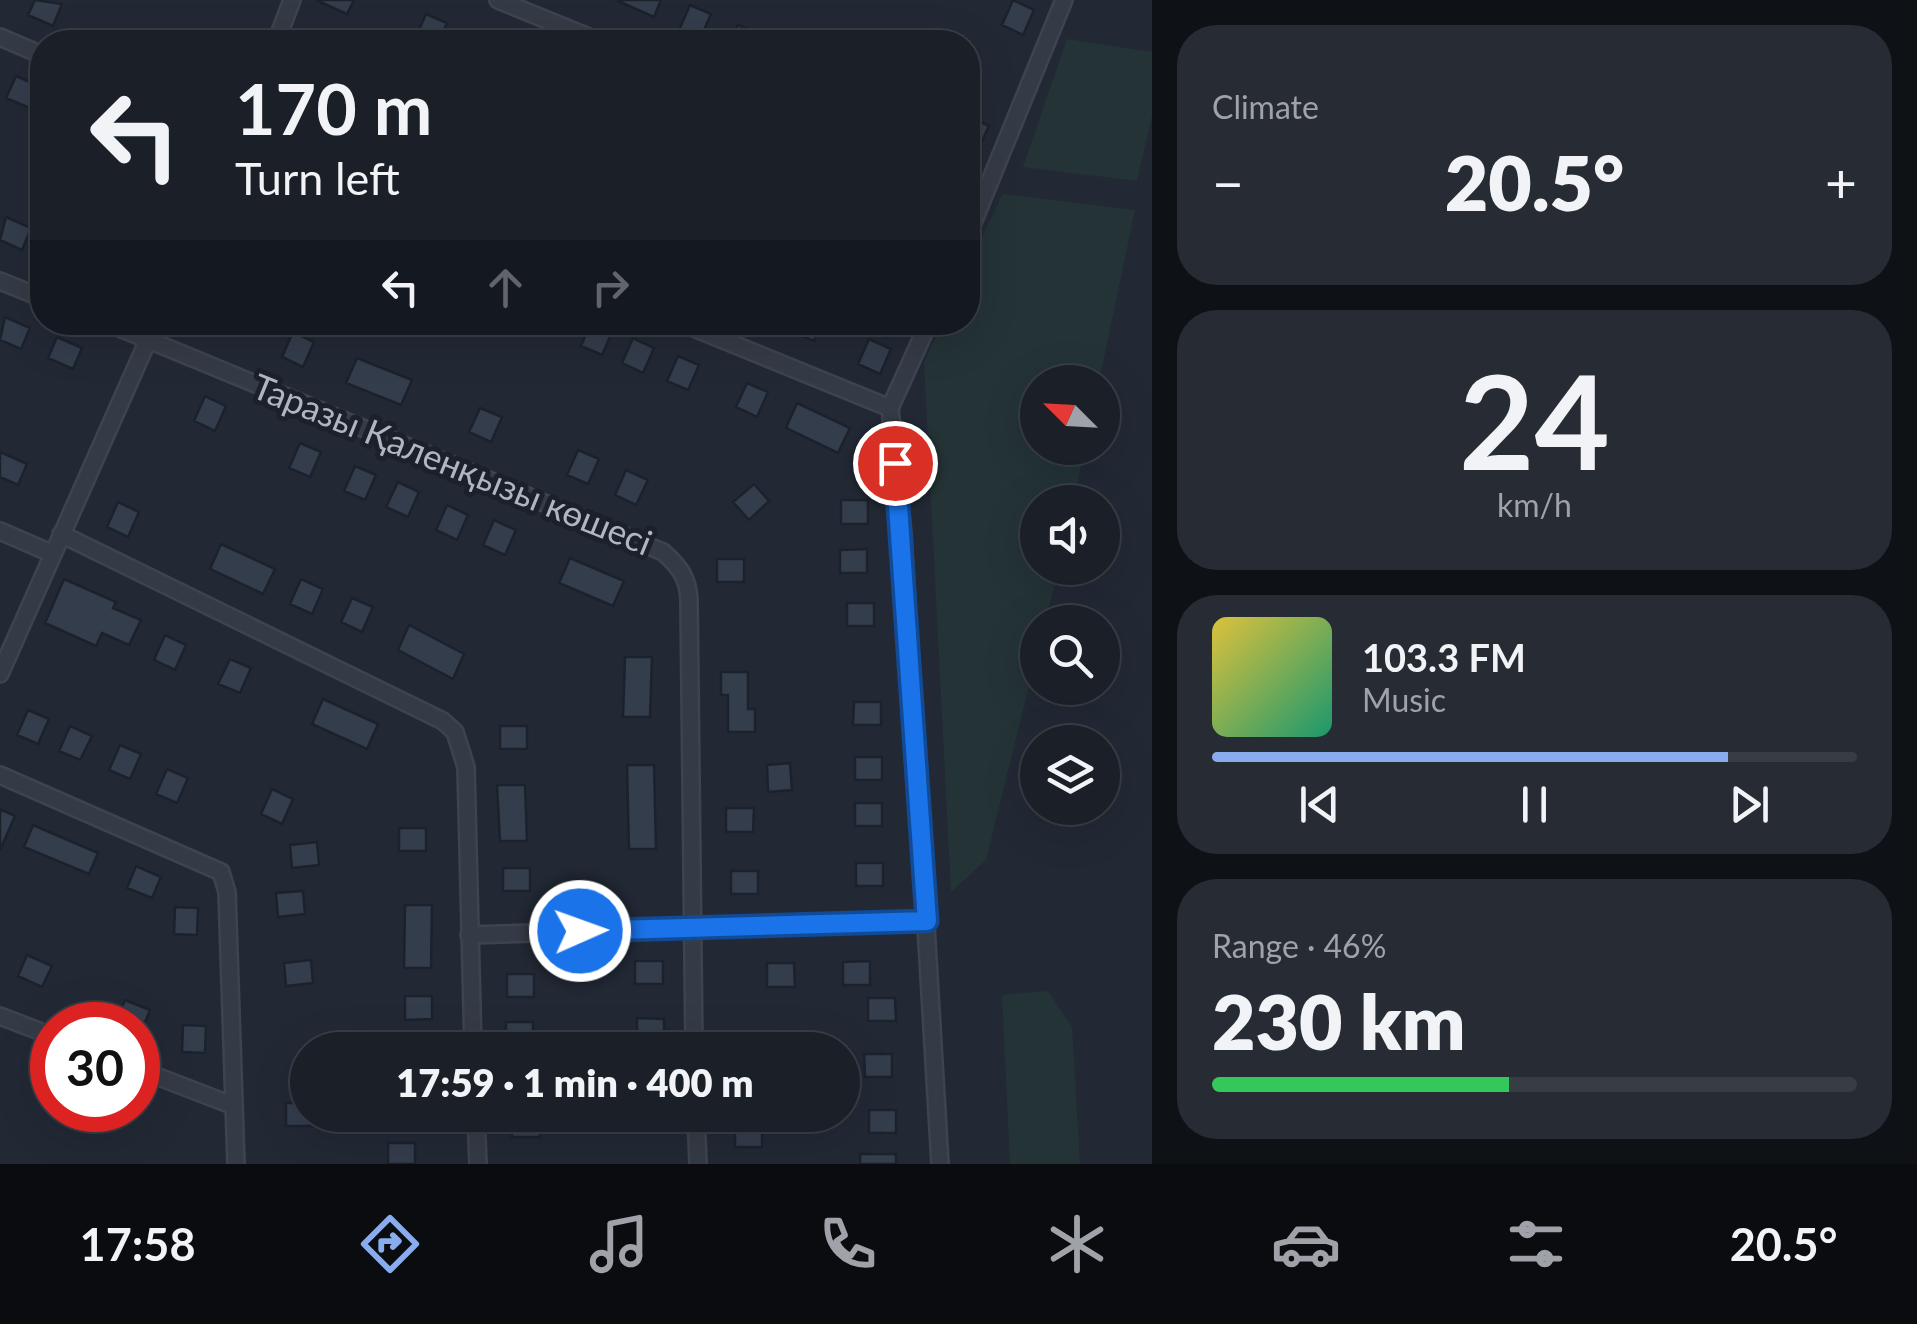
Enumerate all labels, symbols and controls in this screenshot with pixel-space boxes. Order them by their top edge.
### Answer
text: 170 m [235,66,432,150]
icon: left [70,70,200,200]
text: Climate [1212,87,1319,126]
text: 20.5° [1445,137,1624,227]
text: − [1212,149,1244,215]
text: + [1825,149,1857,215]
text: Turn left [235,151,400,205]
icon: left [373,260,428,315]
icon: ahead [478,260,533,315]
icon: right [583,260,638,315]
text: 24 [1459,342,1610,498]
street label: Таразы Қаленқызы көшесі [247,364,658,563]
north arrow [1020,365,1120,465]
map controls [1020,365,1120,825]
pin [853,421,938,506]
icon: arrive [868,436,923,491]
button: sound [1020,485,1120,585]
text: km/h [1497,485,1572,524]
button: search [1020,605,1120,705]
text: 103.3 FM [1362,634,1526,680]
text: Music [1362,680,1446,719]
button: layers [1020,725,1120,825]
icon: previous [1292,777,1347,832]
icon: pause [1507,777,1562,832]
icon: next [1722,777,1777,832]
position arrow [528,879,632,983]
text: Range · 46% [1212,926,1386,965]
text: 230 km [1212,976,1466,1066]
speed limit sign: 30 [30,1002,160,1132]
text: 17:59 · 1 min · 400 m [396,1059,754,1105]
icon: directions [355,1209,425,1279]
icon: music [584,1209,654,1279]
icon: phone [813,1209,883,1279]
icon: climate [1042,1209,1112,1279]
icon: car [1271,1209,1341,1279]
icon: filters [1501,1209,1571,1279]
text: 17:58 [80,1217,196,1271]
text: 20.5° [1730,1217,1837,1271]

